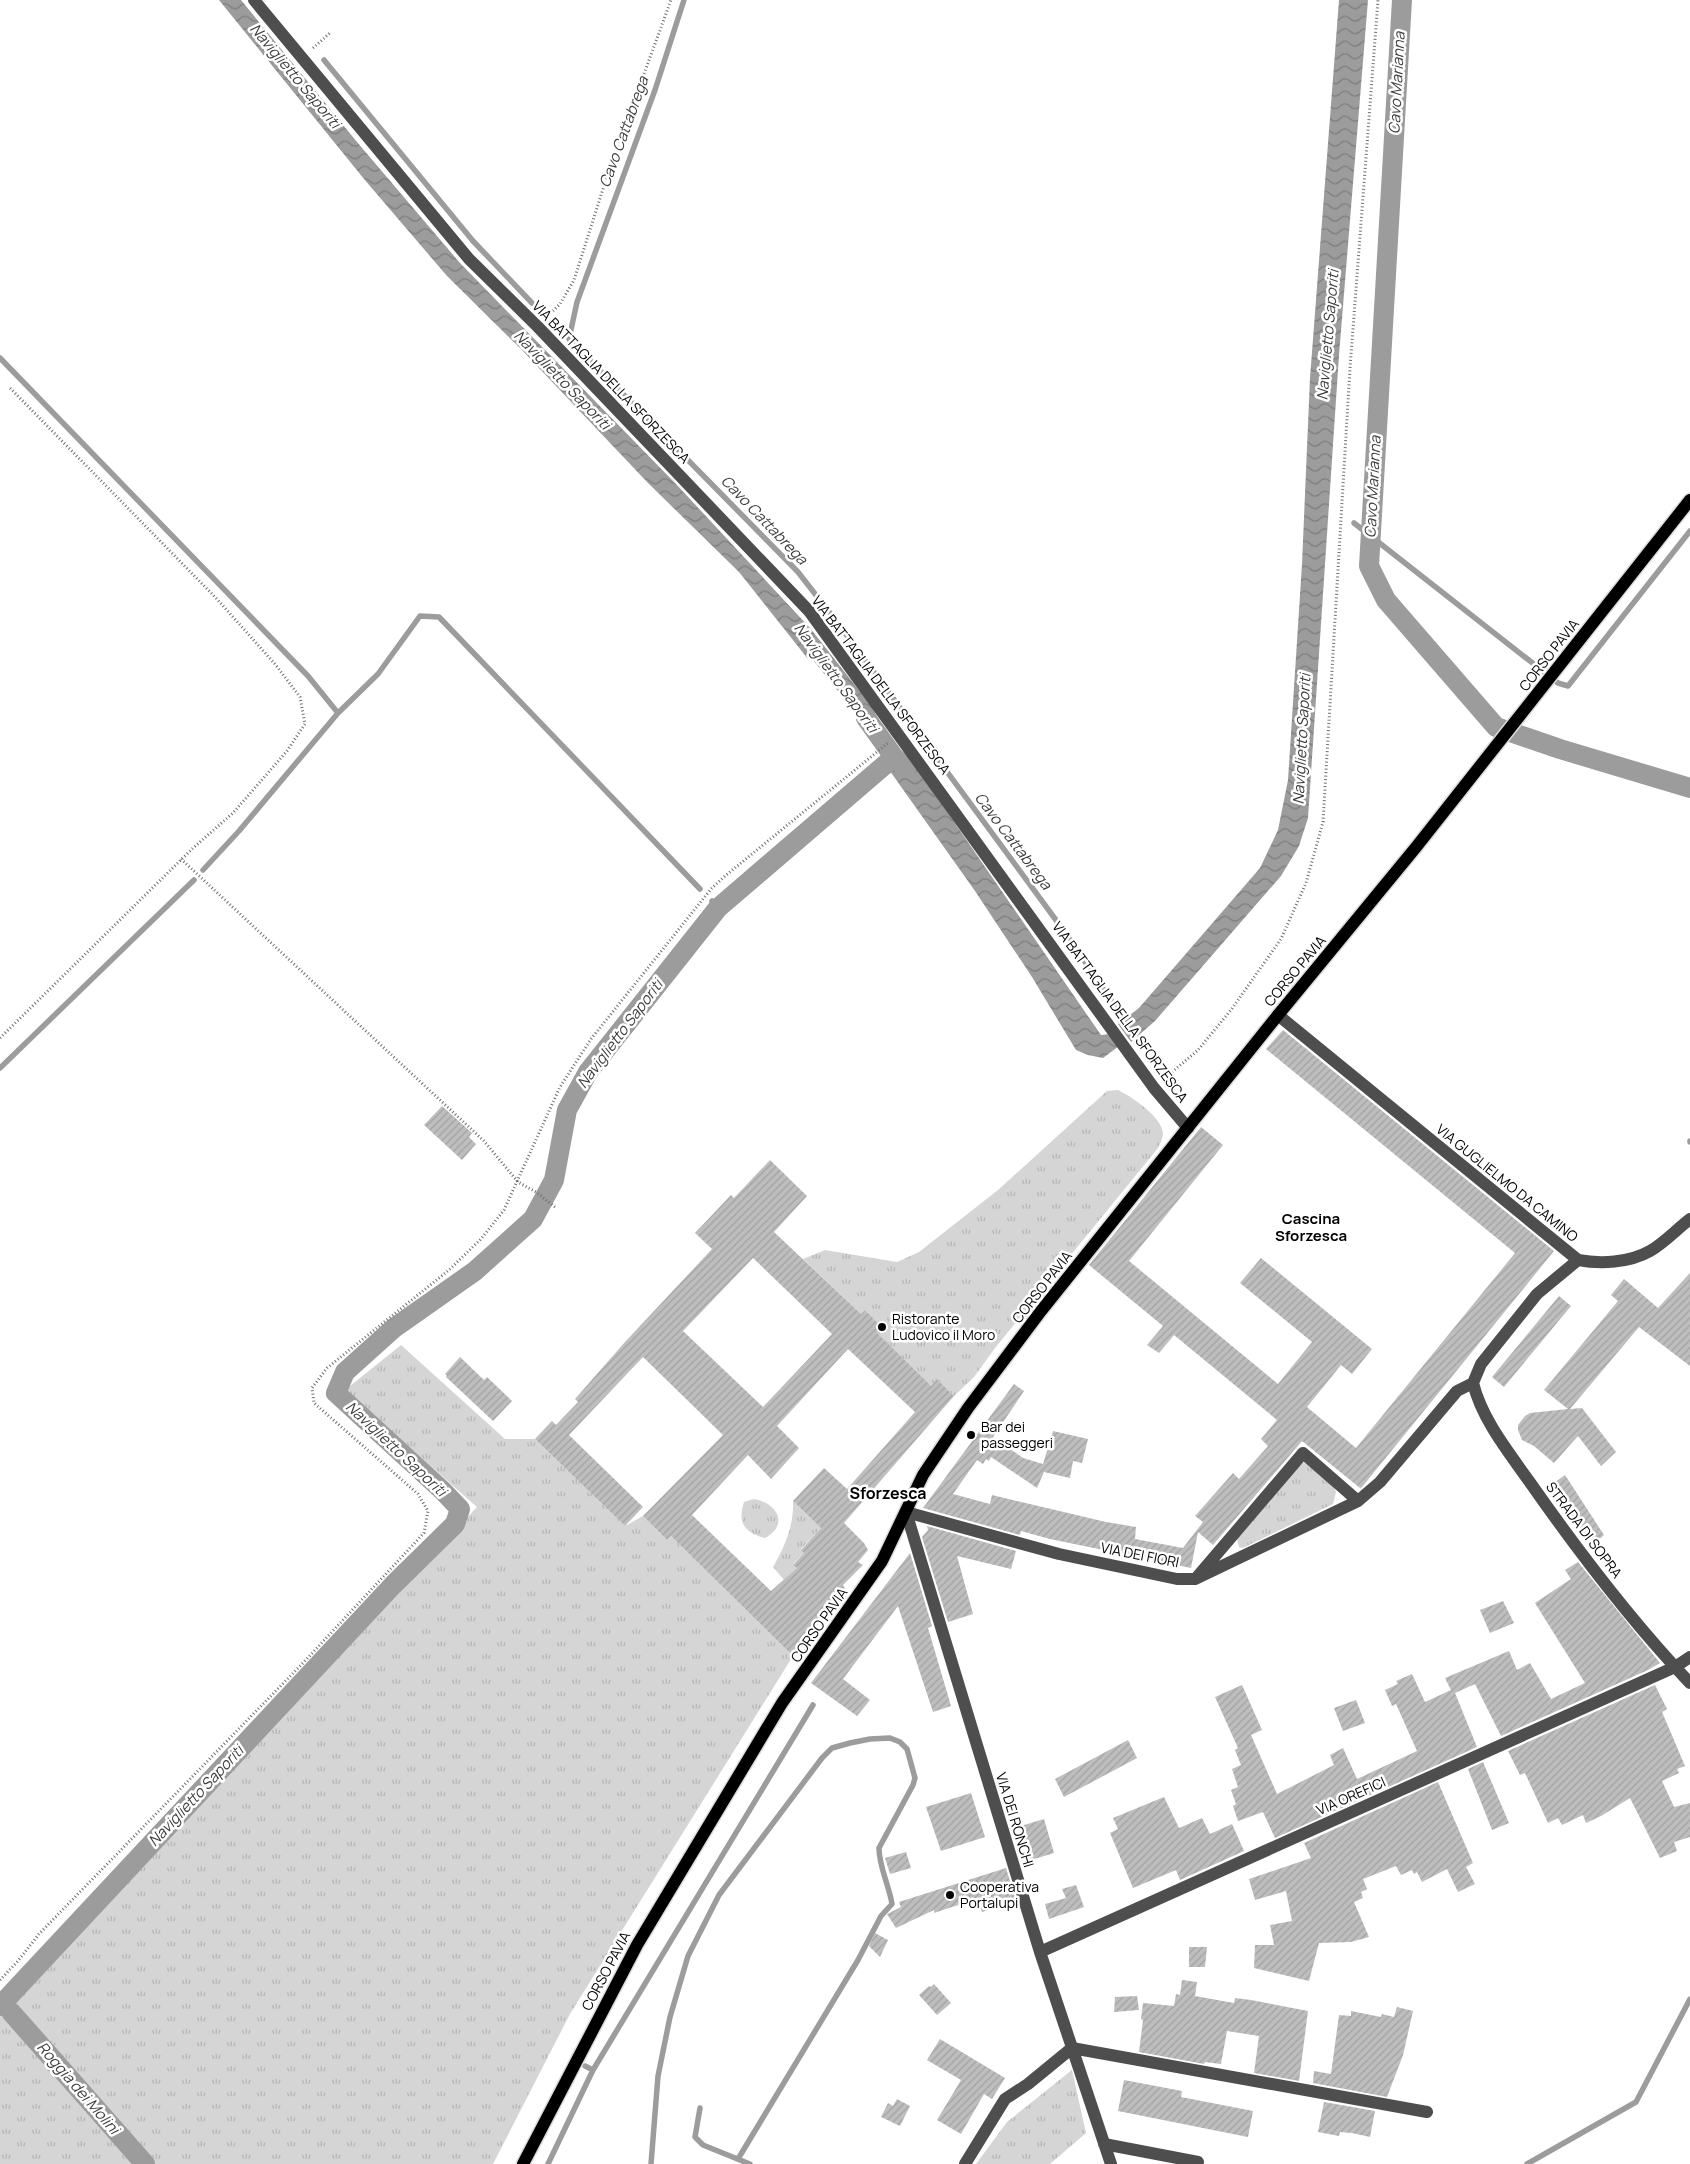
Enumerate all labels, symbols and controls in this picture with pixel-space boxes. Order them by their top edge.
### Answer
water label: Naviglietto Saporiti [245,19,347,134]
water label: Cavo Marianna [1383,31,1410,135]
water label: Cavo Cattabrega [594,73,654,190]
water label: Naviglietto Saporiti [1311,266,1344,401]
street label: VIA BATTAGLIA DELLA SFORZESCA [528,296,694,467]
water label: Naviglietto Saporiti [509,325,617,436]
water label: Cavo Marianna [1359,435,1386,539]
water label: Cavo Cattabrega [716,470,813,569]
street label: VIA BATTAGLIA DELLA SFORZESCA [808,591,955,778]
street label: CORSO PAVIA [1514,615,1583,695]
water label: Naviglietto Saporiti [789,619,885,739]
water label: Naviglietto Saporiti [1288,671,1316,805]
water label: Cavo Cattabrega [970,788,1057,894]
street label: VIA BATTAGLIA DELLA SFORZESCA [1048,917,1193,1106]
street label: CORSO PAVIA [1259,931,1330,1010]
water label: Naviglietto Saporiti [572,973,669,1092]
street label: VIA GUGLIELMO DA CAMINO [1432,1119,1582,1246]
district label: Cascina Sforzesca [1275,1208,1347,1246]
street label: CORSO PAVIA [1007,1247,1076,1327]
place label: Ristorante Ludovico il Moro [892,1309,995,1344]
marker: Ristorante Ludovico il Moro [876,1321,888,1333]
water label: Naviglietto Saporiti [341,1396,453,1503]
place label: Bar dei passeggeri [981,1417,1053,1452]
marker: Bar dei passeggeri [965,1429,977,1441]
street label: STRADA DI SOPRA [1542,1478,1627,1582]
district label: Sforzesca [849,1482,927,1504]
street label: VIA DEI FIORI [1099,1538,1181,1571]
street label: CORSO PAVIA [786,1584,851,1666]
water label: Naviglietto Saporiti [143,1739,250,1851]
street label: VIA DEI RONCHI [992,1770,1039,1870]
street label: VIA OREFICI [1313,1772,1388,1819]
place label: Cooperativa Portalupi [960,1877,1039,1912]
marker: Cooperativa Portalupi [944,1889,956,1901]
street label: CORSO PAVIA [577,1928,634,2014]
water label: Roggia dei Molini [32,2037,126,2140]

